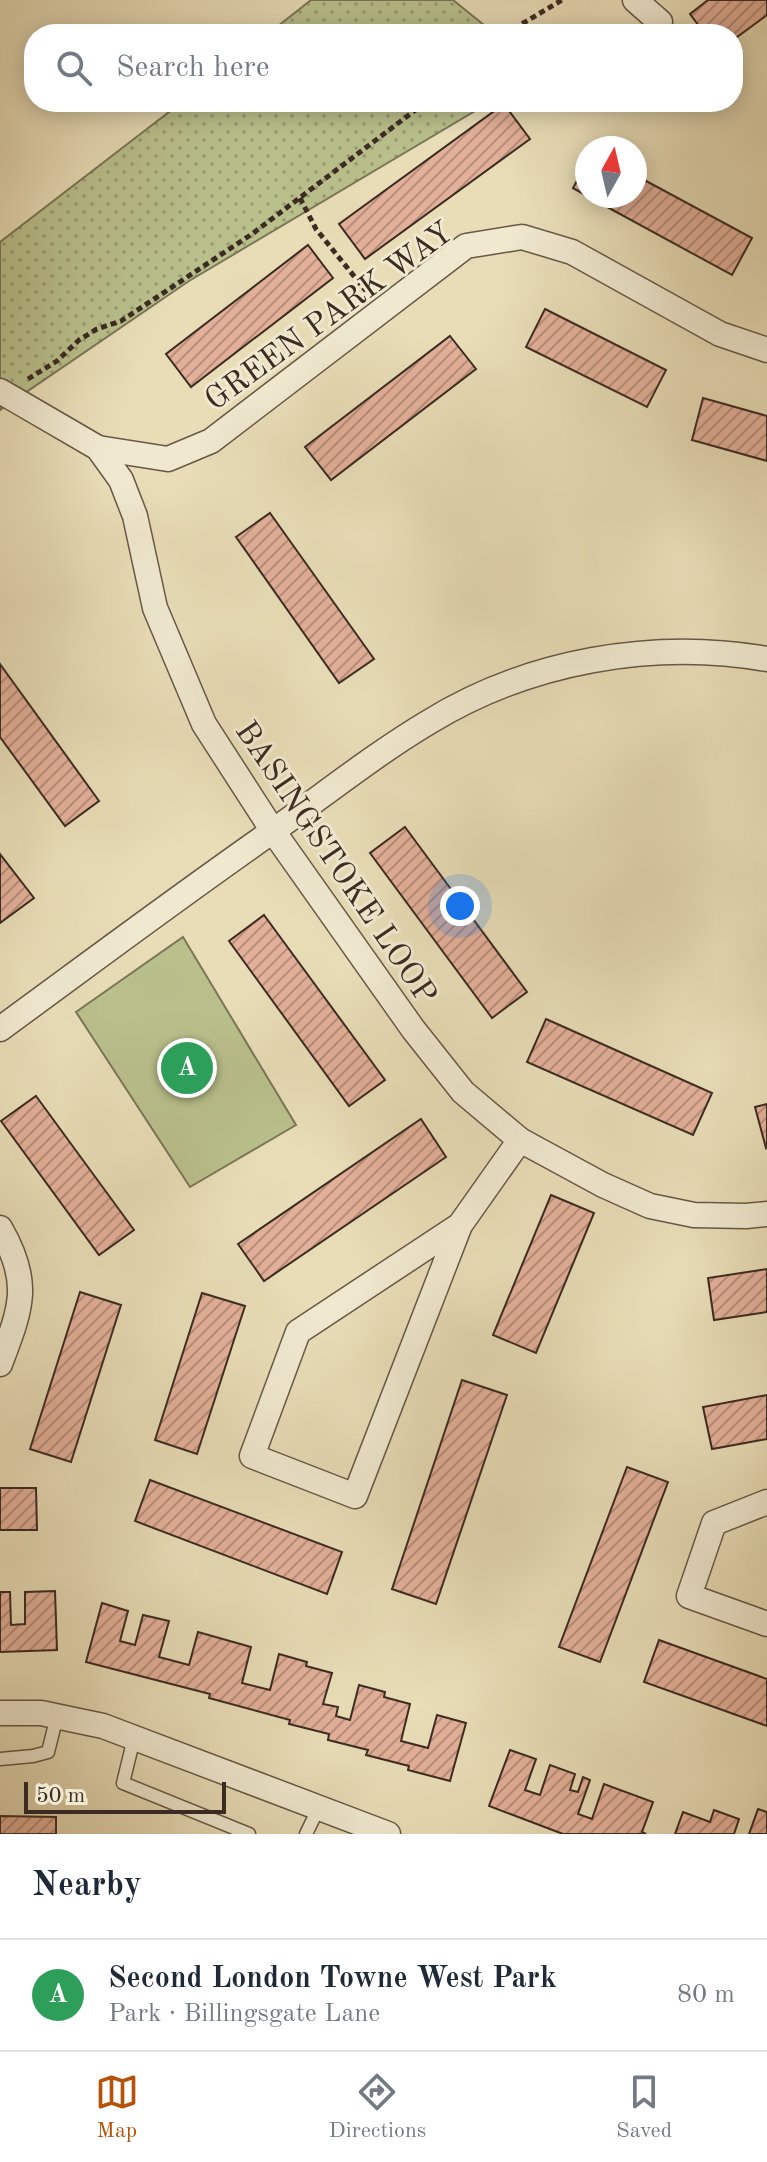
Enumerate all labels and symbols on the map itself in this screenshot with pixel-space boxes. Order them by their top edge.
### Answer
north arrow [575,136,647,208]
street label: GREEN PARK WAY [200,217,459,418]
street label: BASINGSTOKE LOOP [228,716,441,1011]
your location [440,886,480,926]
pin: A [161,1038,213,1098]
scale bar [24,1778,226,1814]

